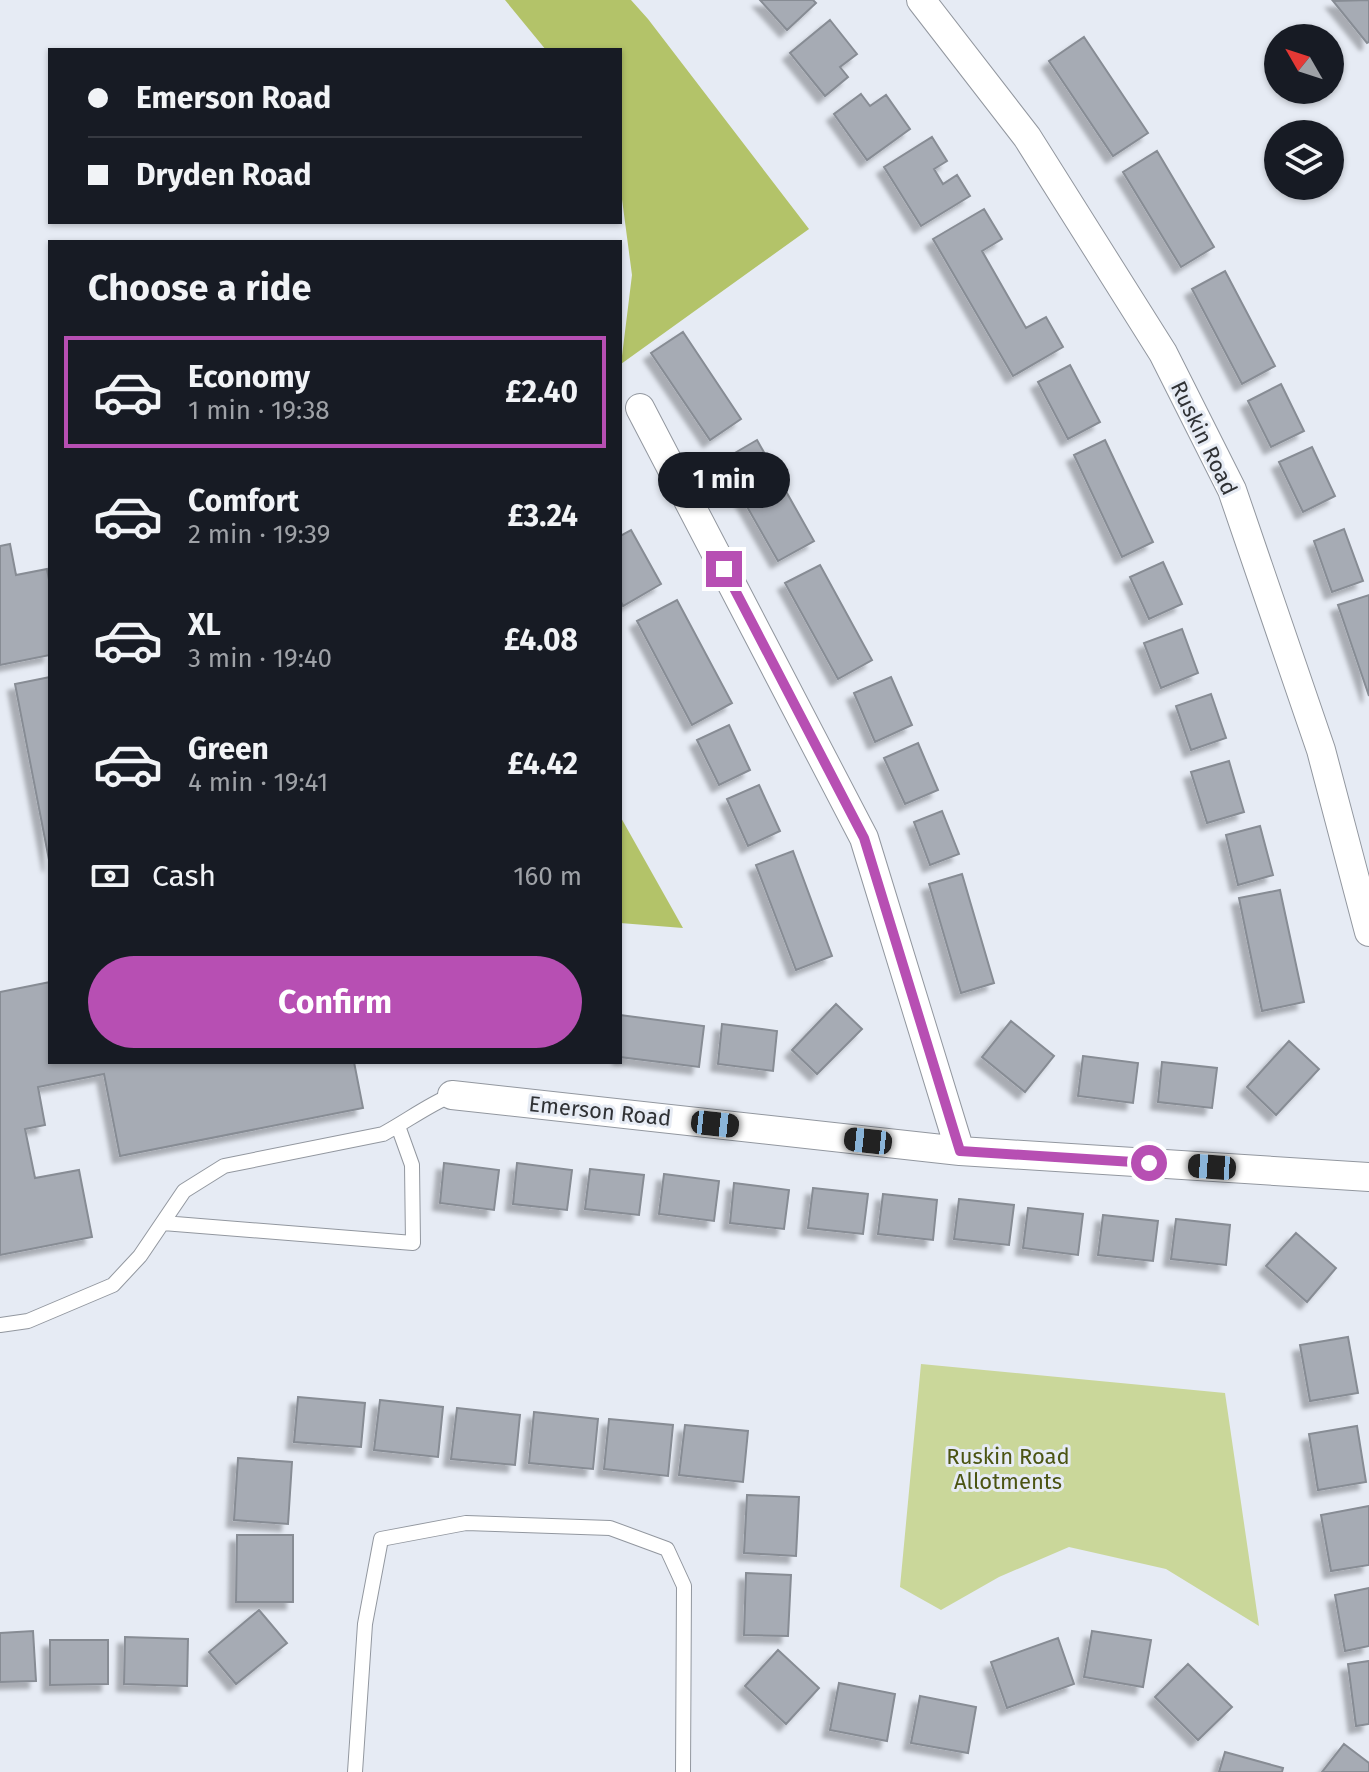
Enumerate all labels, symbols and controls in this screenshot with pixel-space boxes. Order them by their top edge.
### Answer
north arrow [1264,24,1344,104]
map controls [1264,24,1344,200]
text: Emerson Road [136,80,331,116]
button: layers [1264,120,1344,200]
text: Dryden Road [136,157,312,193]
text: Choose a ride [88,266,311,310]
icon: car [92,356,164,428]
text: Economy [188,359,310,395]
text: £2.40 [505,374,578,410]
street label: Ruskin Road [1165,377,1243,499]
text: 1 min · 19:38 [188,395,330,426]
callout: 1 min [658,453,790,509]
text: 1 min [693,464,755,495]
icon: car [92,480,164,552]
text: Comfort [188,483,299,519]
text: £3.24 [507,498,578,534]
text: 2 min · 19:39 [188,519,330,550]
route end [706,551,742,587]
icon: car [92,604,164,676]
text: XL [188,607,221,643]
text: £4.08 [504,622,578,658]
text: 3 min · 19:40 [188,643,332,674]
icon: car [92,728,164,800]
text: Green [188,731,269,767]
text: £4.42 [507,746,578,782]
text: 4 min · 19:41 [188,767,328,798]
icon: cash [88,854,132,898]
text: Cash [152,858,216,894]
text: 160 m [513,861,582,892]
button: Confirm [88,956,582,1048]
street label: Emerson Road [527,1090,673,1132]
car [690,1110,740,1138]
car [843,1127,893,1155]
route start [1131,1145,1167,1181]
car [1187,1153,1237,1181]
park label: Ruskin Road Allotments [946,1443,1070,1495]

